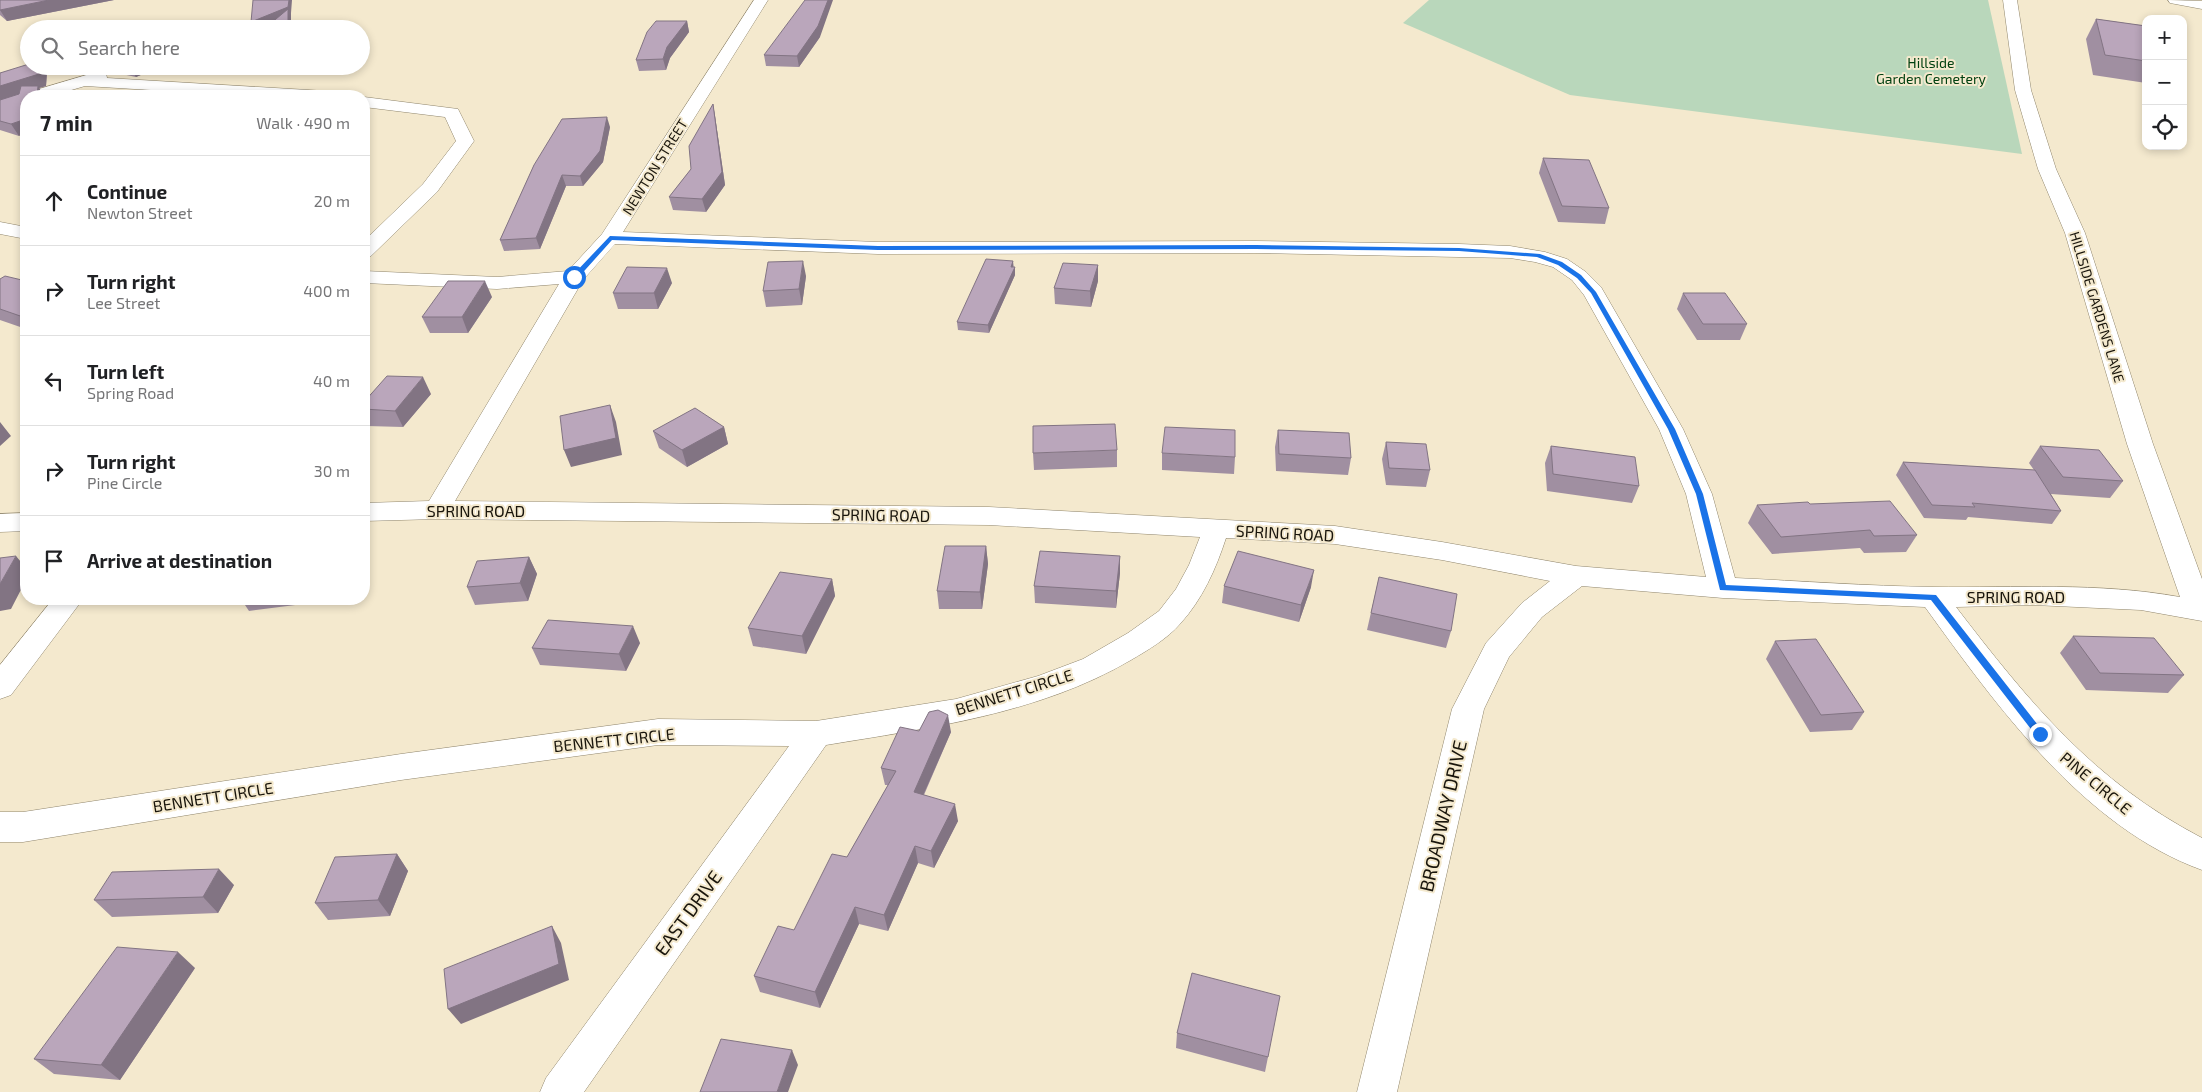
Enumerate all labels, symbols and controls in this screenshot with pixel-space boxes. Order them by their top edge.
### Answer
map controls [2142,15,2187,150]
button: + [2142,15,2187,60]
search box [20,20,370,75]
icon: search [38,34,66,62]
text: Search here [78,36,180,59]
park label: Hillside Garden Cemetery [1876,54,1987,87]
button: − [2142,60,2187,105]
button: locate [2142,105,2187,150]
text: 7 min [40,110,93,135]
text: Walk · 490 m [256,113,350,132]
street label: NEWTON STREET [618,116,691,218]
text: Continue [87,180,167,203]
icon: ahead [40,187,68,215]
text: 20 m [314,191,350,210]
text: Newton Street [87,203,193,222]
street label: HILLSIDE GARDENS LANE [2066,229,2129,385]
route start [563,266,586,289]
text: Turn right [87,270,175,293]
icon: right [40,277,68,305]
text: 400 m [303,281,350,300]
text: Lee Street [87,293,160,312]
text: Turn left [87,360,164,383]
icon: left [40,367,68,395]
text: 40 m [313,371,350,390]
text: Spring Road [87,383,174,402]
text: Turn right [87,450,175,473]
icon: right [40,457,68,485]
text: 30 m [314,461,350,480]
text: Pine Circle [87,473,162,492]
street label: SPRING ROAD [427,501,525,520]
street label: SPRING ROAD [832,504,930,525]
street label: SPRING ROAD [1235,520,1335,545]
icon: arrive [40,547,68,575]
text: Arrive at destination [87,549,272,572]
street label: SPRING ROAD [1967,587,2065,606]
street label: BENNETT CIRCLE [953,665,1075,718]
route end [2029,723,2052,746]
street label: BENNETT CIRCLE [552,724,675,755]
street label: BROADWAY DRIVE [1414,738,1471,894]
street label: PINE CIRCLE [2057,747,2136,818]
street label: BENNETT CIRCLE [151,778,275,815]
street label: EAST DRIVE [649,866,726,960]

